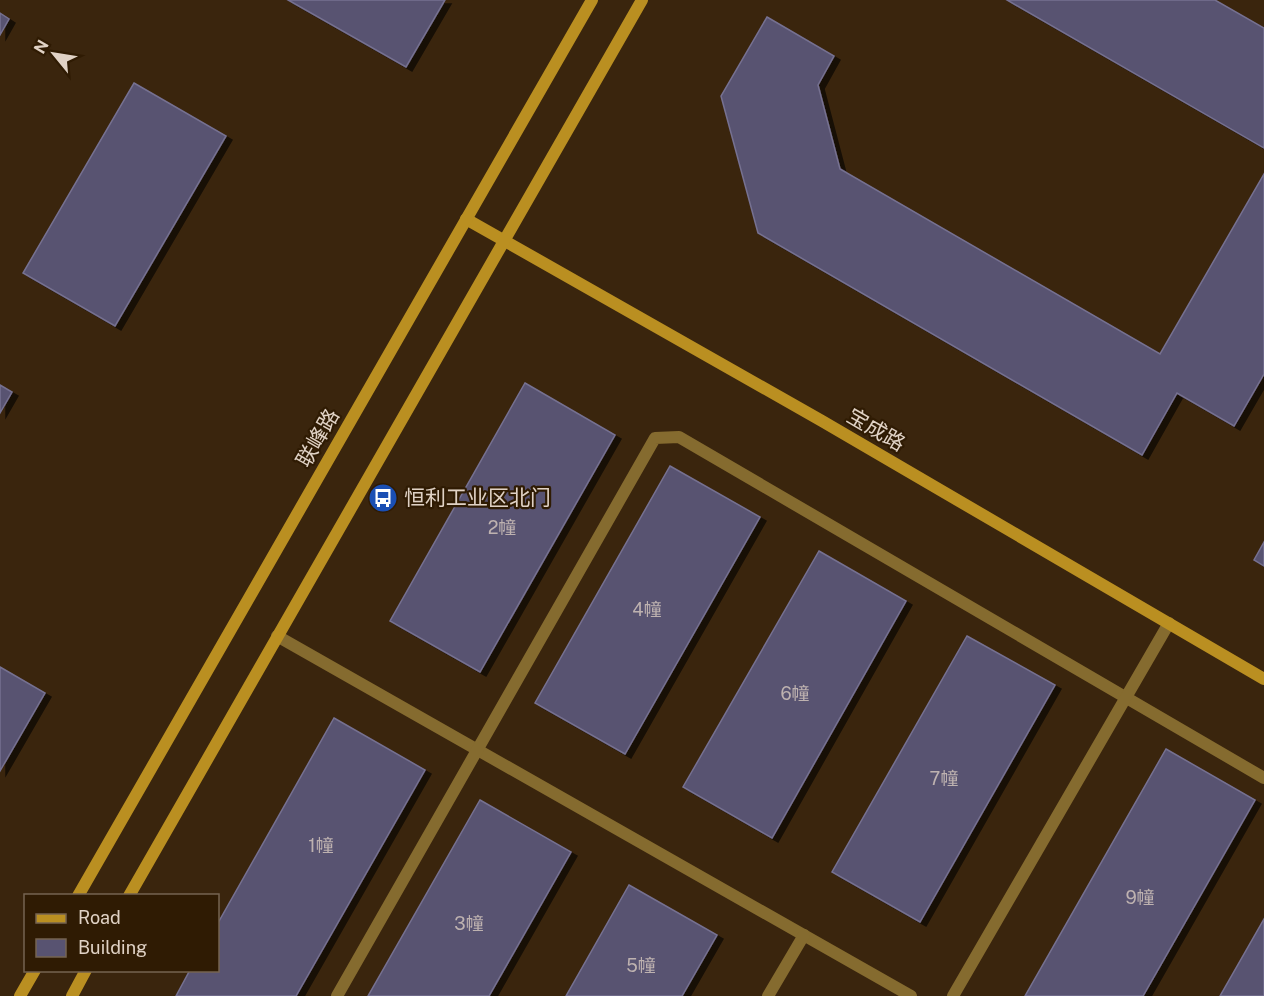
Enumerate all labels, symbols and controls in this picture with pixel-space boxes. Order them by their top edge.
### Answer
north arrow [24,24,84,84]
text: N [30,37,53,57]
street label: 宝成路 [843,403,910,456]
street label: 联峰路 [291,404,344,471]
bus stop icon: 恒利工业区北门 [367,482,399,514]
place label: 恒利工业区北门 [404,485,551,510]
house number: 2幢 [488,517,516,538]
house number: 4幢 [632,599,662,620]
house number: 6幢 [780,683,810,704]
house number: 7幢 [930,768,958,789]
house number: 1幢 [308,835,334,856]
house number: 9幢 [1125,887,1155,908]
legend [24,894,219,972]
text: Road [78,907,121,928]
house number: 3幢 [454,913,484,934]
text: Building [78,937,147,958]
house number: 5幢 [626,955,656,976]

